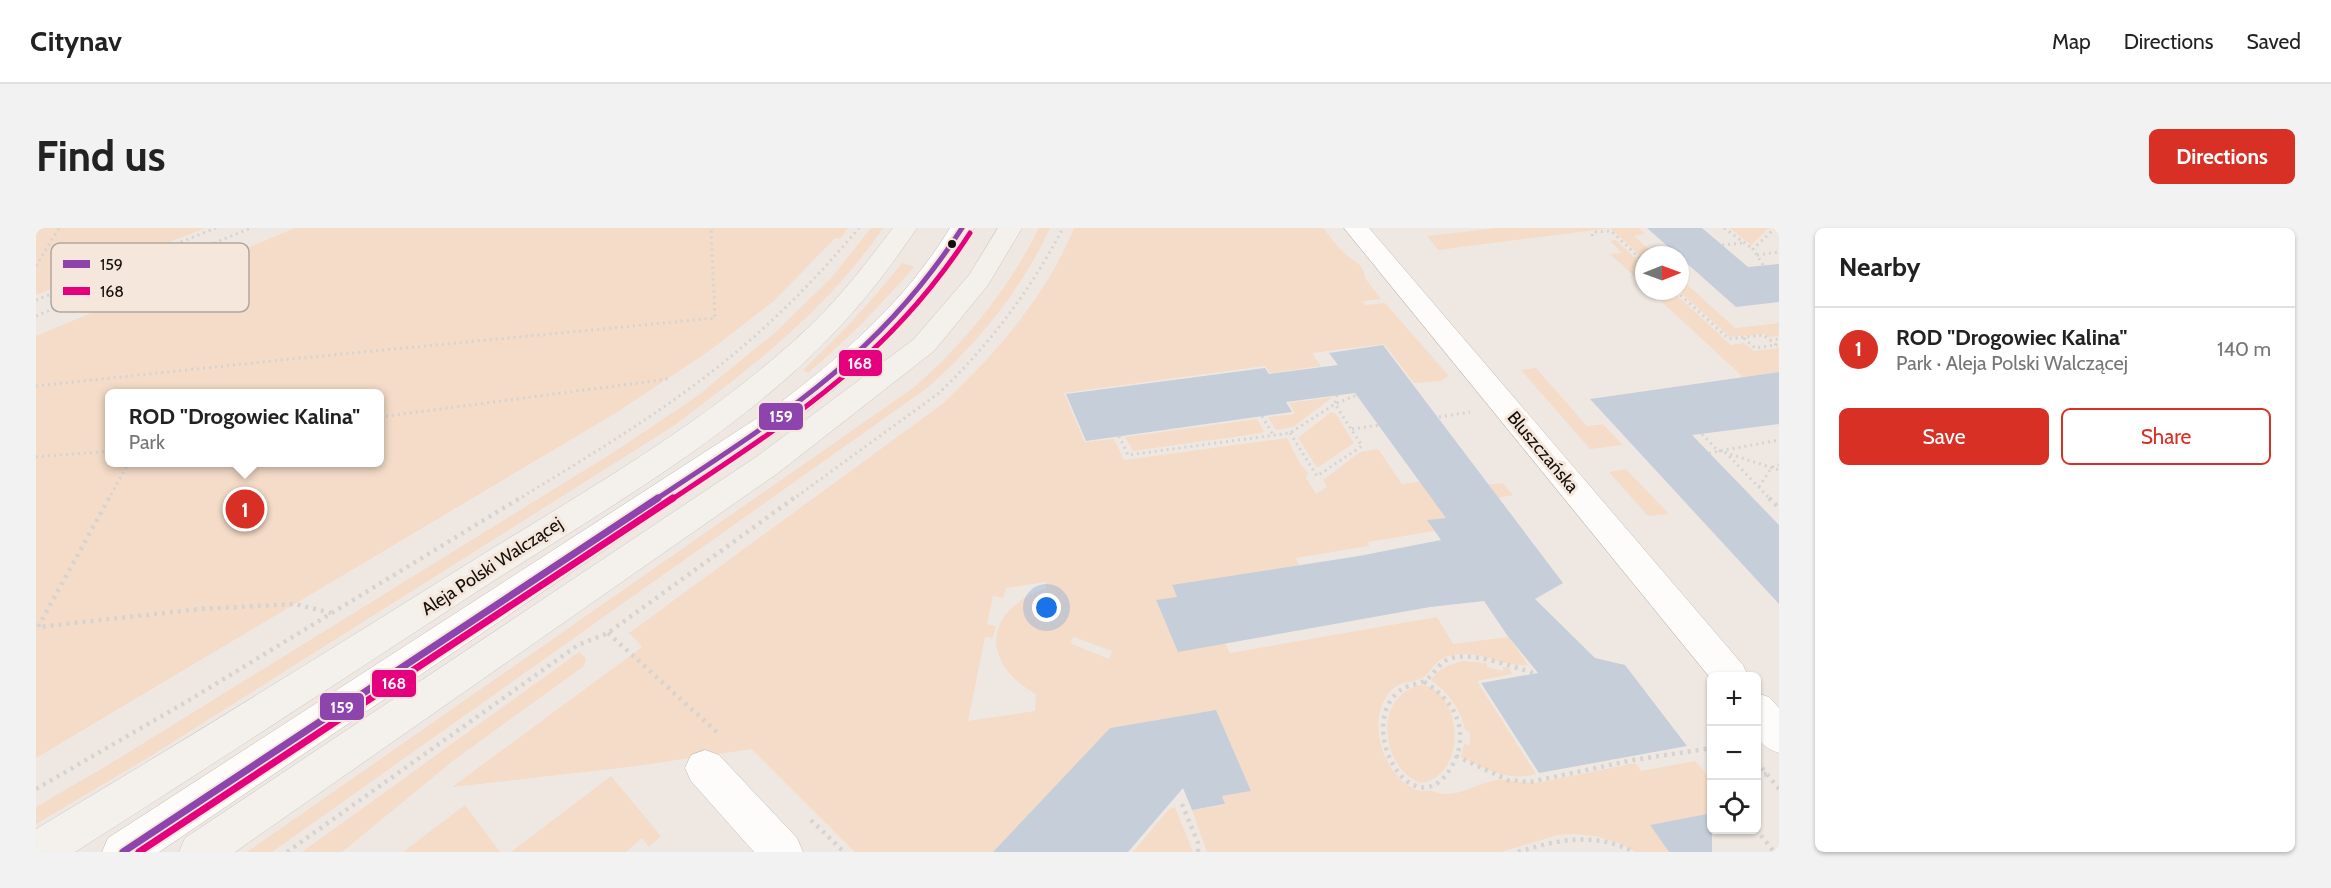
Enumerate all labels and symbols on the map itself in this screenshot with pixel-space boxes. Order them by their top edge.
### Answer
unlabelled marker [946,238,958,250]
legend [51,243,249,312]
north arrow [1635,246,1689,300]
text: 159 [100,255,123,274]
text: 168 [100,282,124,301]
line badge: 168 [838,349,883,377]
text: 168 [848,354,872,373]
line badge: 159 [758,402,804,431]
text: 159 [769,407,793,426]
street label: Bluszczańska [1503,407,1584,497]
pin: 1 [226,486,264,532]
street label: Aleja Polski Walczącej [417,512,567,620]
your location [1032,593,1061,622]
line badge: 168 [371,669,417,698]
text: 168 [382,674,406,693]
line badge: 159 [319,692,365,721]
text: 159 [330,698,354,717]

